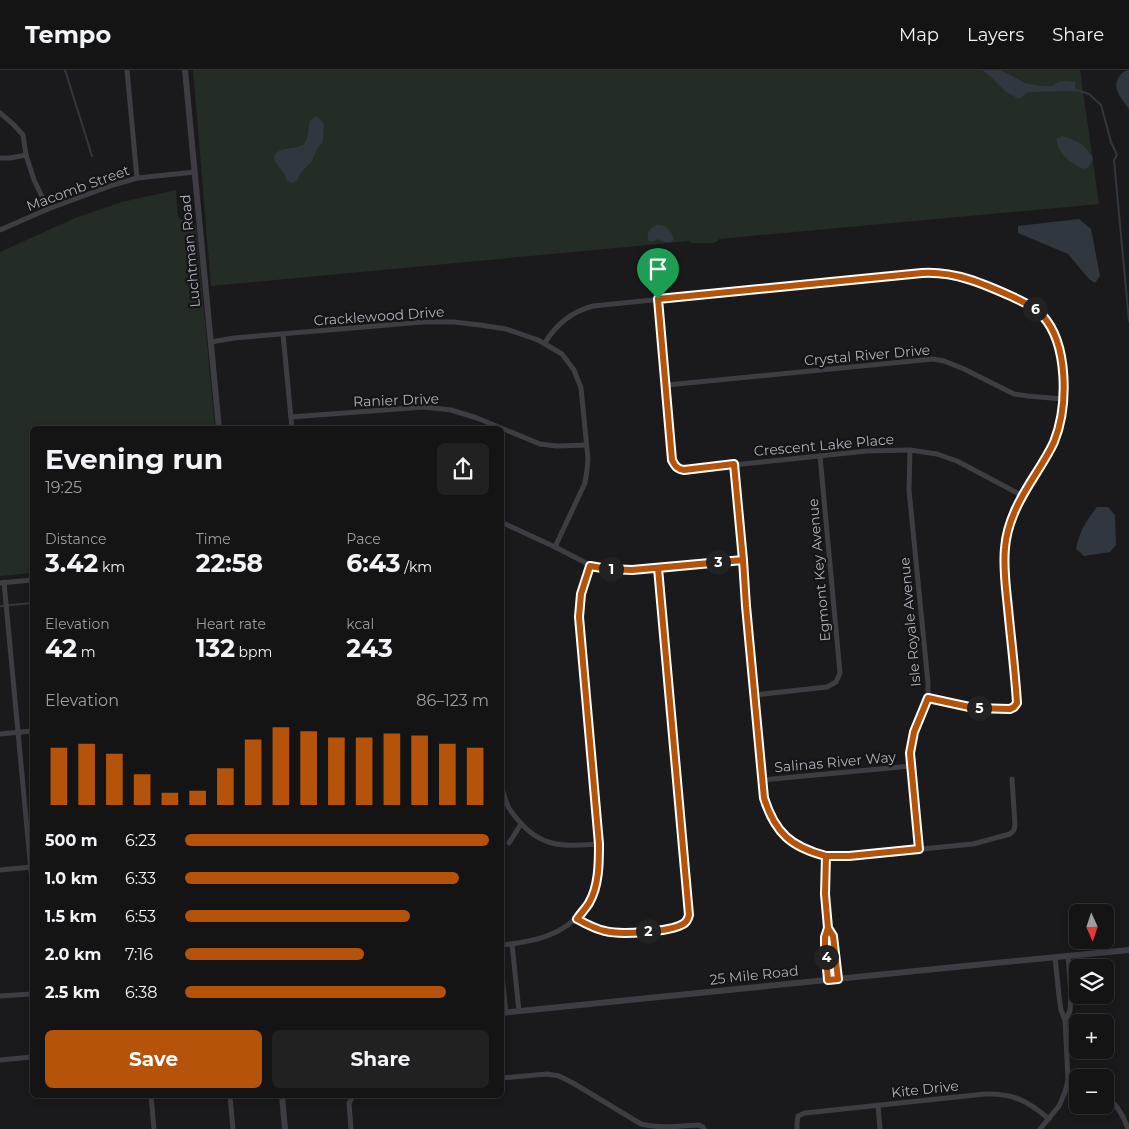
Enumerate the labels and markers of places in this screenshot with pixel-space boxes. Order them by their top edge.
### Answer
pin [637,248,679,299]
pin: 6 [1022,296,1048,322]
pin: 3 [706,550,730,574]
pin: 1 [598,556,624,582]
pin: 5 [966,696,992,720]
pin: 2 [636,918,660,944]
pin: 4 [814,944,838,970]

